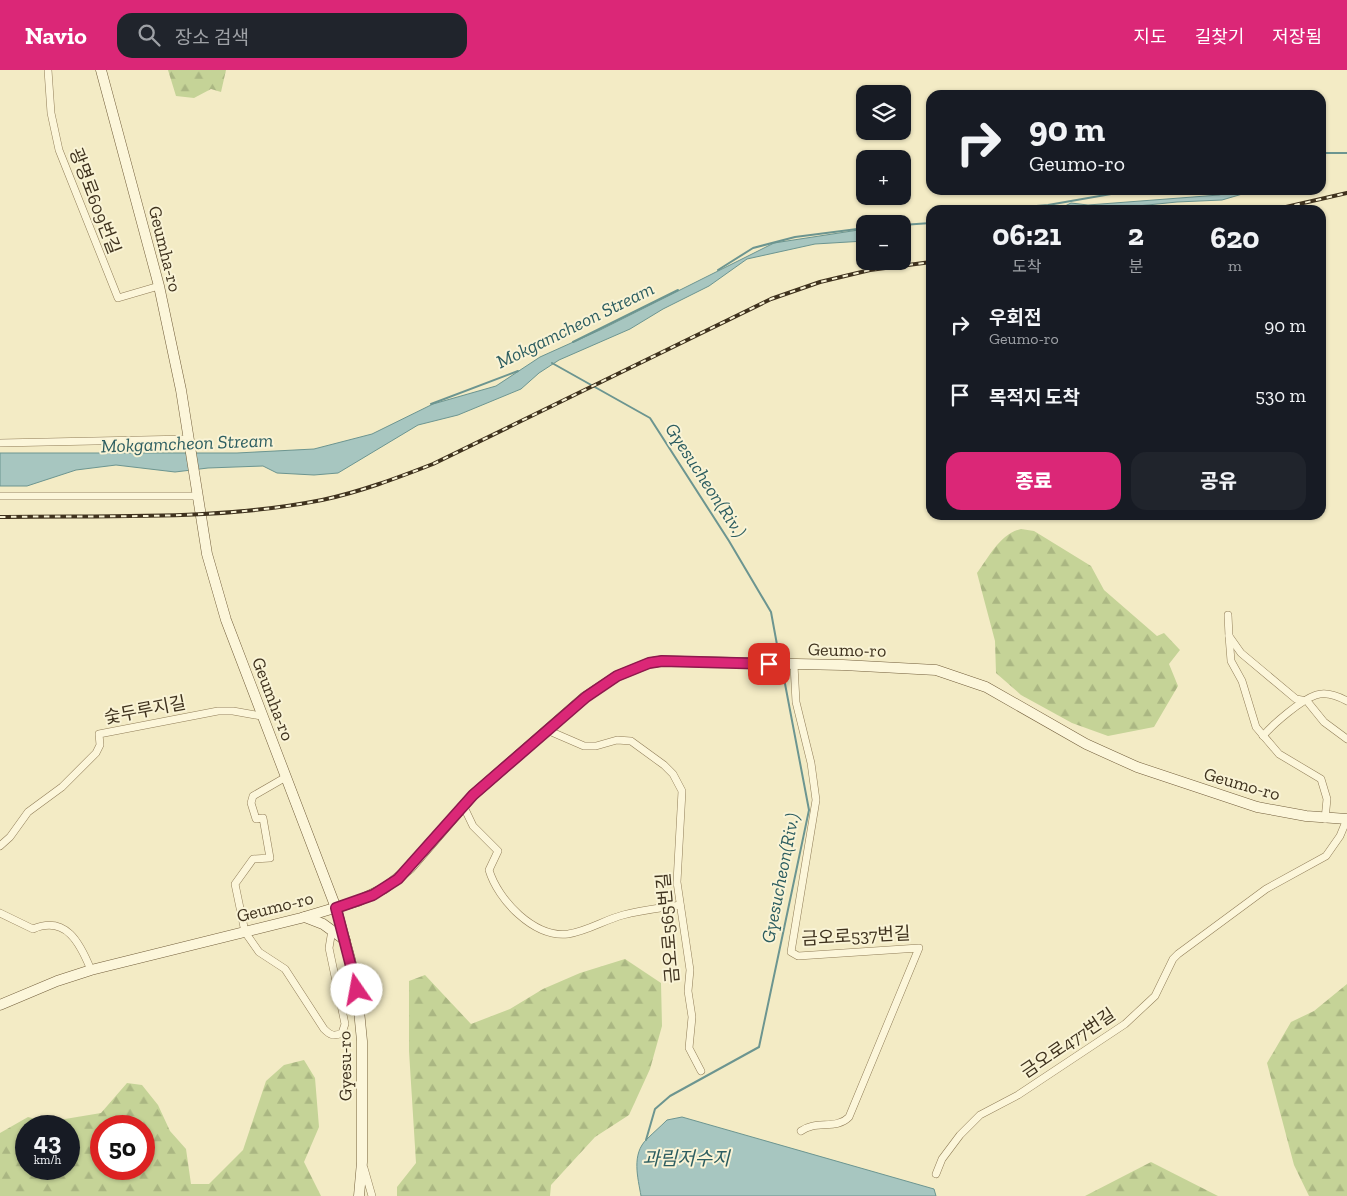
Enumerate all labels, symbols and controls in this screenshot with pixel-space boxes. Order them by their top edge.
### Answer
search box [117,13,467,58]
text: Navio [25,21,87,50]
icon: search [135,21,163,49]
text: 장소 검색 [175,26,249,49]
text: 지도 [1134,26,1167,48]
text: 길찾기 [1195,26,1244,48]
text: 저장됨 [1272,26,1322,48]
map controls [856,85,911,270]
button: layers [856,85,911,140]
text: 90 m [1029,108,1105,150]
icon: right [946,110,1011,175]
street label: 광명로609번길 [65,145,125,257]
button: + [856,150,911,205]
text: Geumo-ro [1029,150,1125,177]
street label: Geumha-ro [144,204,186,294]
button: − [856,215,911,270]
text: 06:21 [992,217,1061,253]
text: 2 [1128,217,1144,253]
text: 620 [1210,220,1260,256]
text: m [1228,256,1242,275]
text: 도착 [1012,257,1042,276]
text: 분 [1128,257,1143,276]
water label: Mokgamcheon Stream [492,277,658,373]
text: 우회전 [989,306,1041,329]
icon: right [946,311,974,339]
text: 90 m [1264,314,1306,337]
text: Geumo-ro [989,329,1059,348]
icon: arrive [946,381,974,409]
text: 530 m [1255,384,1306,407]
text: 목적지 도착 [989,386,1080,409]
water label: Gyesucheon(Riv.) [660,418,752,542]
water label: Mokgamcheon Stream [100,428,274,458]
button: 종료 [946,452,1121,510]
button: 공유 [1131,452,1306,510]
street label: Geumo-ro [808,638,886,662]
pin [748,643,790,685]
icon: arrive [755,650,783,678]
street label: Geumha-ro [247,654,299,744]
street label: 숯두루지길 [102,691,188,729]
street label: Geumo-ro [1201,763,1283,805]
water label: Gyesucheon(Riv.) [756,811,804,945]
street label: 금오로565번길 [652,872,684,984]
street label: Geumo-ro [234,887,316,927]
street label: 금오로537번길 [801,922,911,950]
position arrow [330,963,382,1015]
street label: 금오로477번길 [1017,1003,1119,1083]
street label: Gyesu-ro [333,1031,357,1101]
speed limit sign: 50 [90,1115,155,1180]
text: 43 [34,1126,61,1156]
water label: 과림저수지 [642,1147,731,1170]
text: km/h [34,1153,61,1167]

